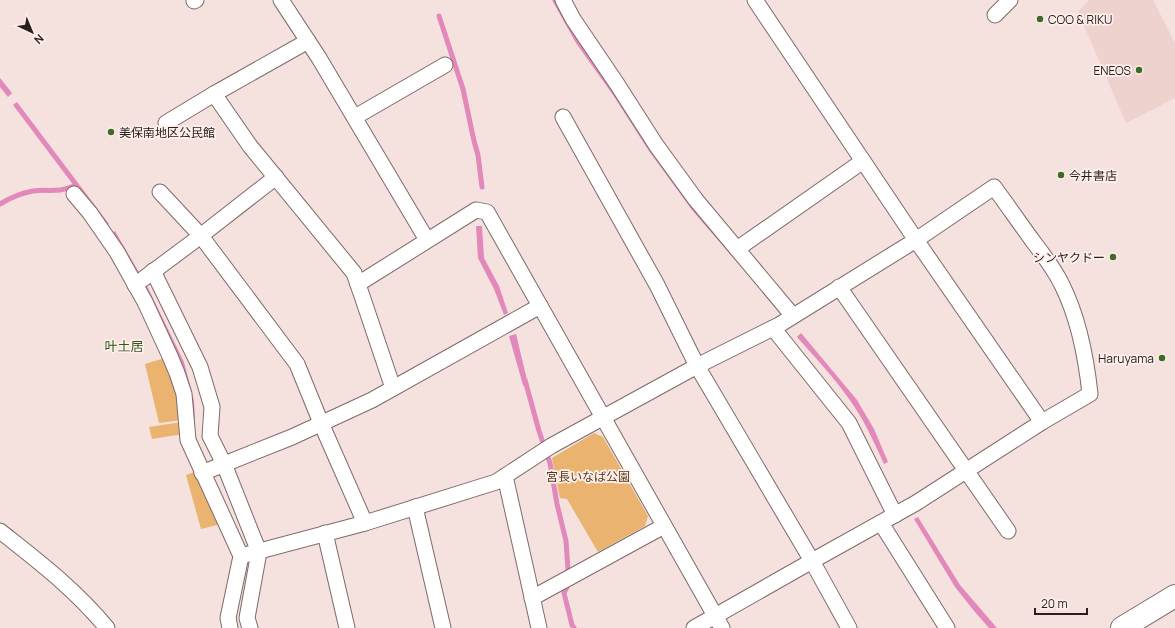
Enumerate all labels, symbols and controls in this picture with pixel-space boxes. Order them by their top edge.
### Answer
place label: COO & RIKU [1048,11,1112,28]
north arrow [12,12,52,52]
marker: COO & RIKU [1035,14,1045,24]
text: N [31,31,47,48]
place label: ENEOS [1093,62,1131,79]
marker: ENEOS [1134,65,1144,75]
place label: 美保南地区公民館 [119,124,215,141]
marker: 美保南地区公民館 [106,127,116,137]
place label: 今井書店 [1069,167,1117,184]
marker: 今井書店 [1056,170,1066,180]
place label: シンヤクドー [1033,249,1105,266]
marker: シンヤクドー [1108,252,1118,262]
district label: 叶土居 [104,337,144,355]
place label: Haruyama [1098,350,1154,367]
marker: Haruyama [1157,353,1167,363]
park label: 宮長いなば公園 [546,468,630,485]
scale bar [1035,590,1087,616]
text: 20 m [1041,595,1068,612]

